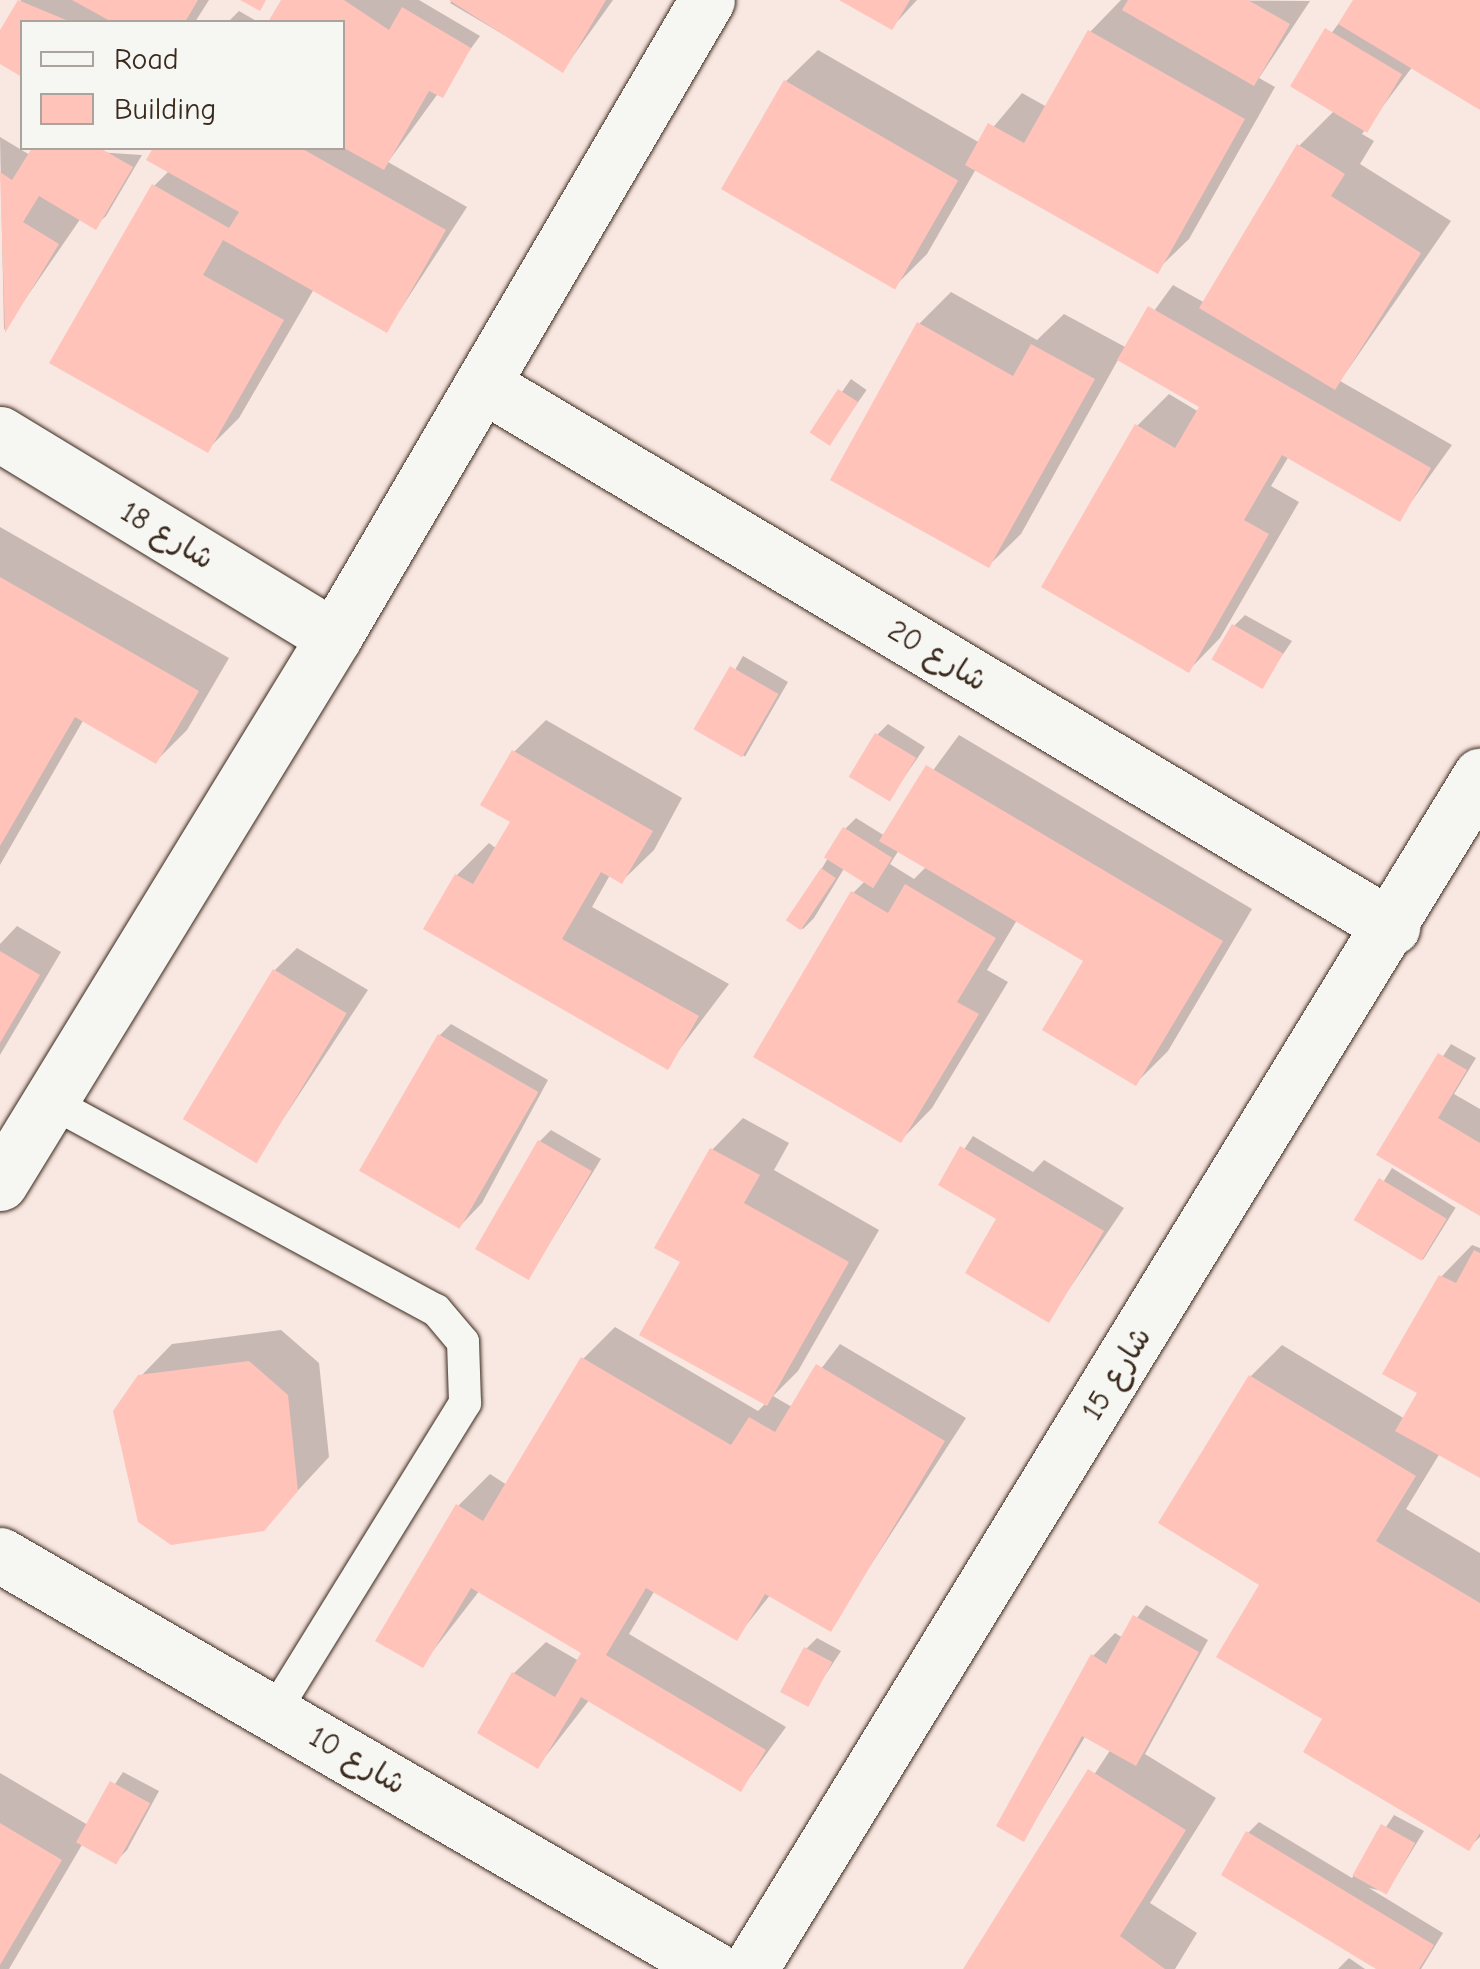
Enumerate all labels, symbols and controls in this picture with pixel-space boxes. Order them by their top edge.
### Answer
legend [20,20,345,150]
text: Road [114,42,179,77]
text: Building [114,92,217,127]
street label: شارع 18 [114,494,220,578]
street label: شارع 20 [881,613,993,699]
street label: شارع 15 [1074,1321,1160,1427]
street label: شارع 10 [302,1719,412,1803]

